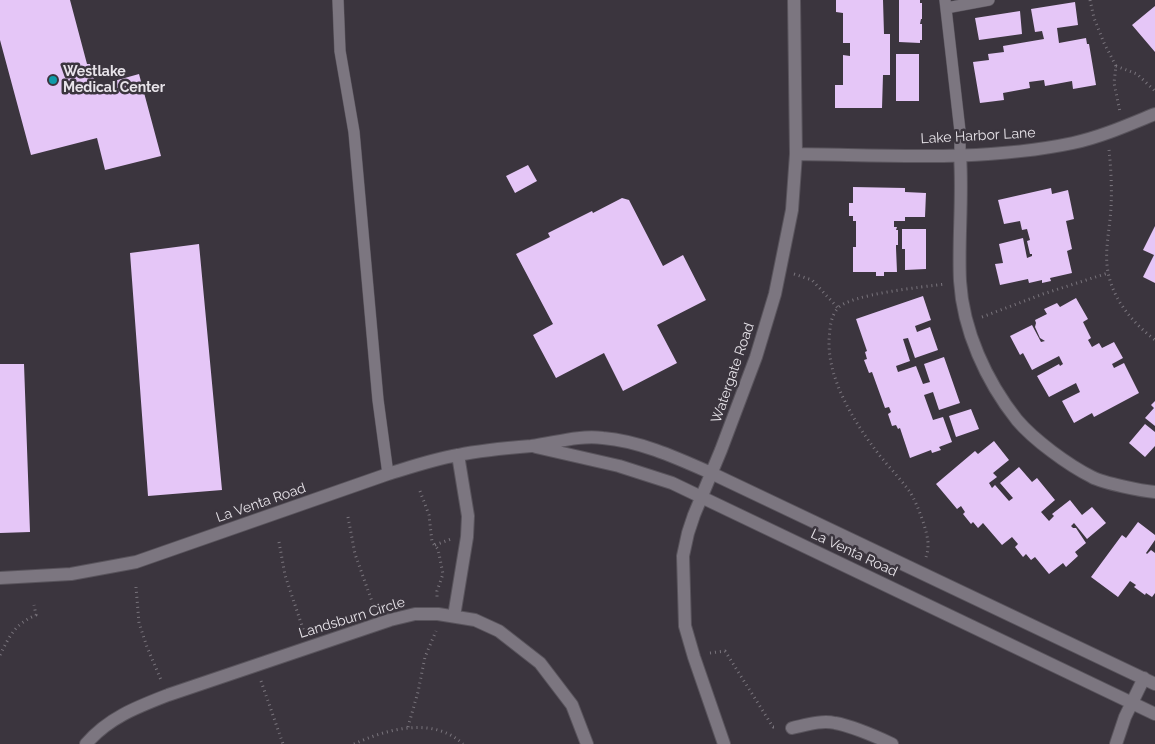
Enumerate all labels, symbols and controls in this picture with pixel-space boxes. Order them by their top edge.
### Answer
place label: Westlake Medical Center [63,64,165,96]
marker: Westlake Medical Center [47,74,59,86]
street label: Lake Harbor Lane [920,125,1036,147]
street label: Watergate Road [708,321,758,425]
street label: La Venta Road [214,480,308,526]
street label: La Venta Road [808,526,900,580]
street label: Landsburn Circle [297,594,407,642]

